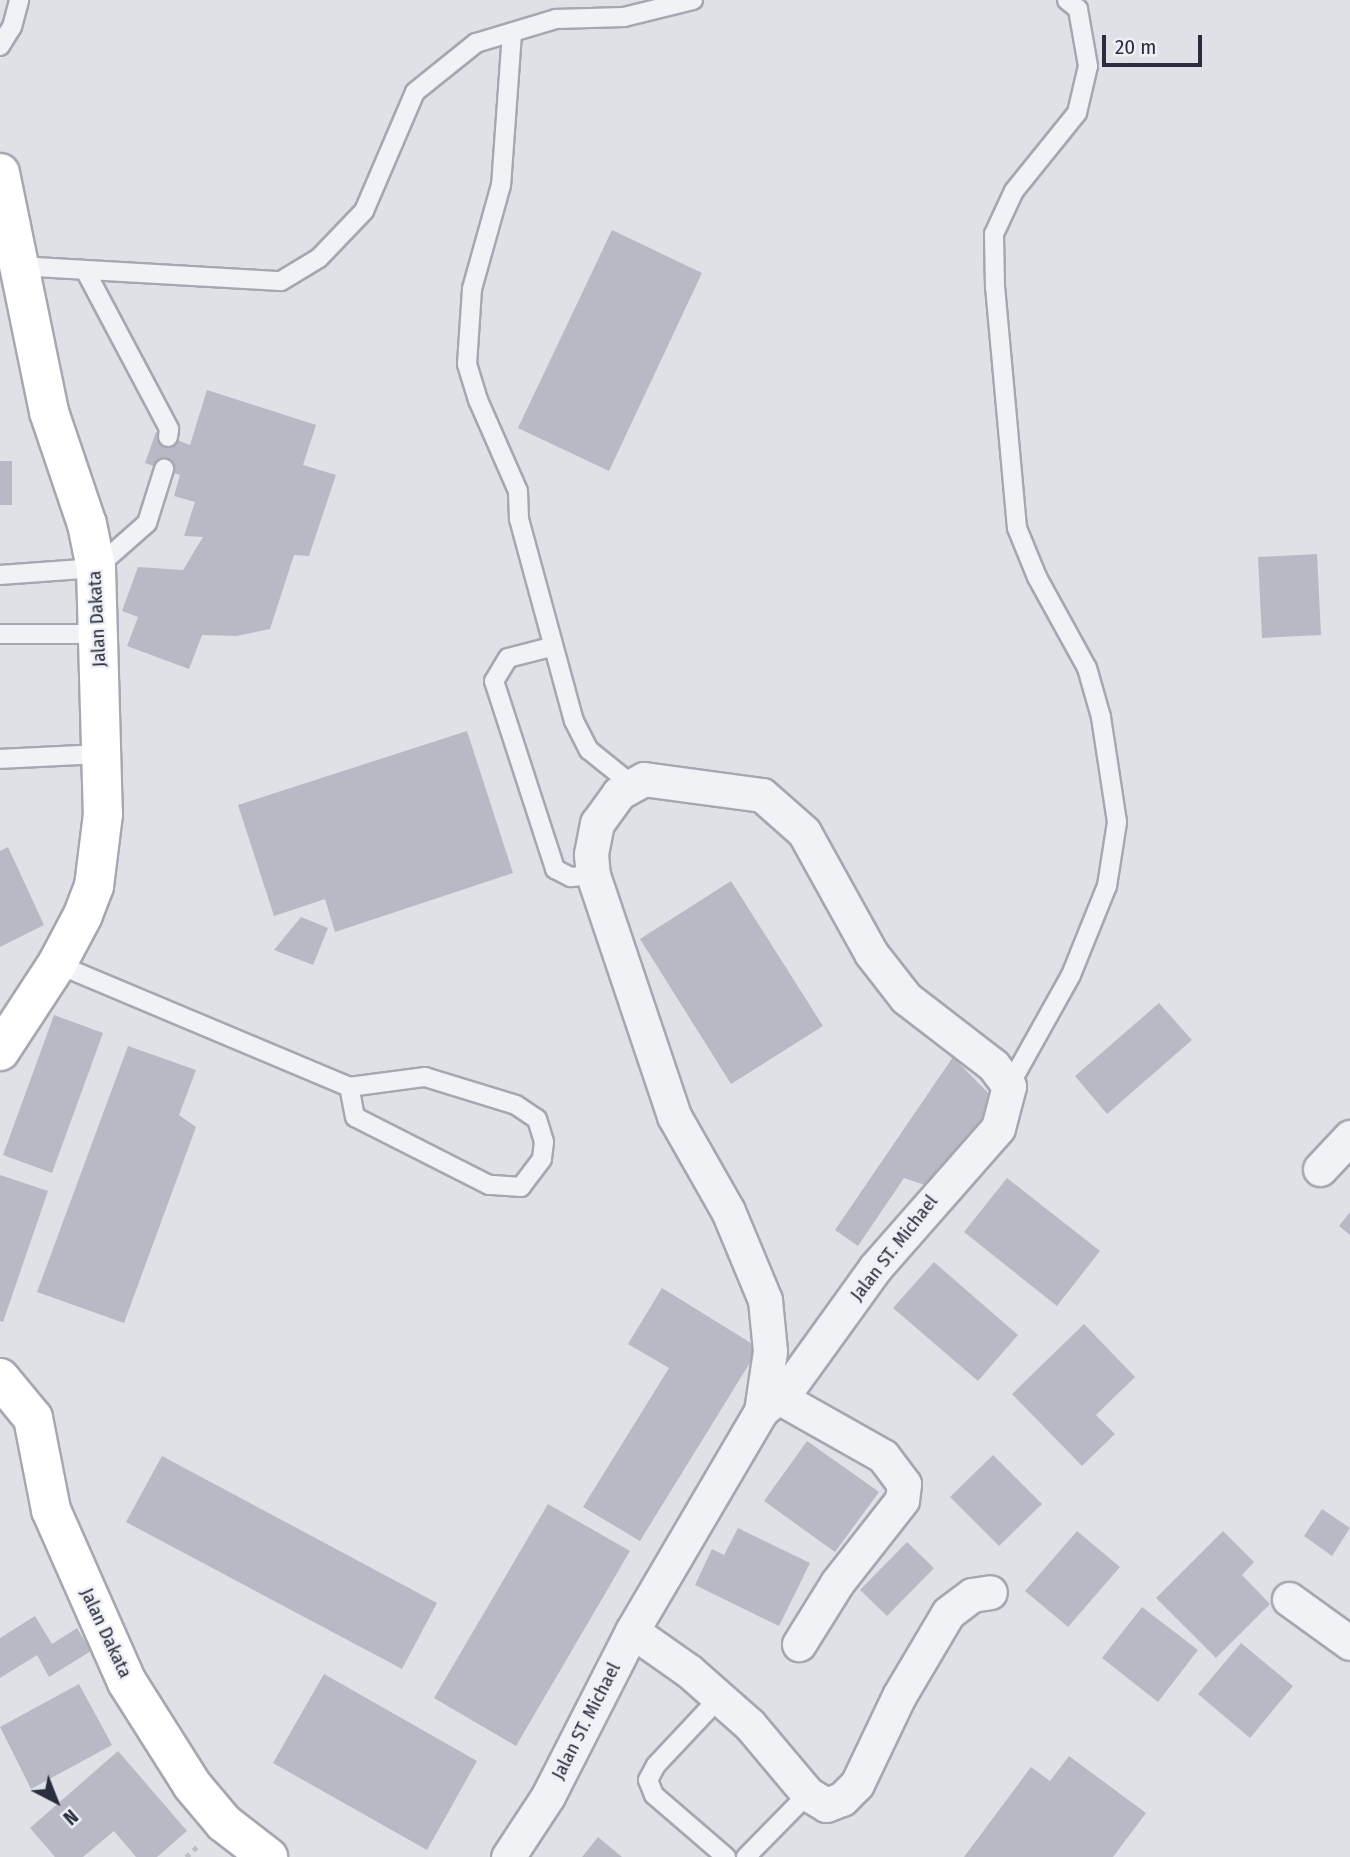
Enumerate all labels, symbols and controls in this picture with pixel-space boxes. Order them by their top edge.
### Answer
scale bar [1105,21,1205,65]
text: 20 m [1115,34,1156,60]
street label: Jalan Dakata [83,570,111,668]
street label: Jalan ST. Michael [846,1190,942,1306]
street label: Jalan Dakata [75,1584,137,1682]
street label: Jalan ST. Michael [547,1659,625,1783]
north arrow [21,1766,91,1836]
text: N [58,1805,82,1829]

